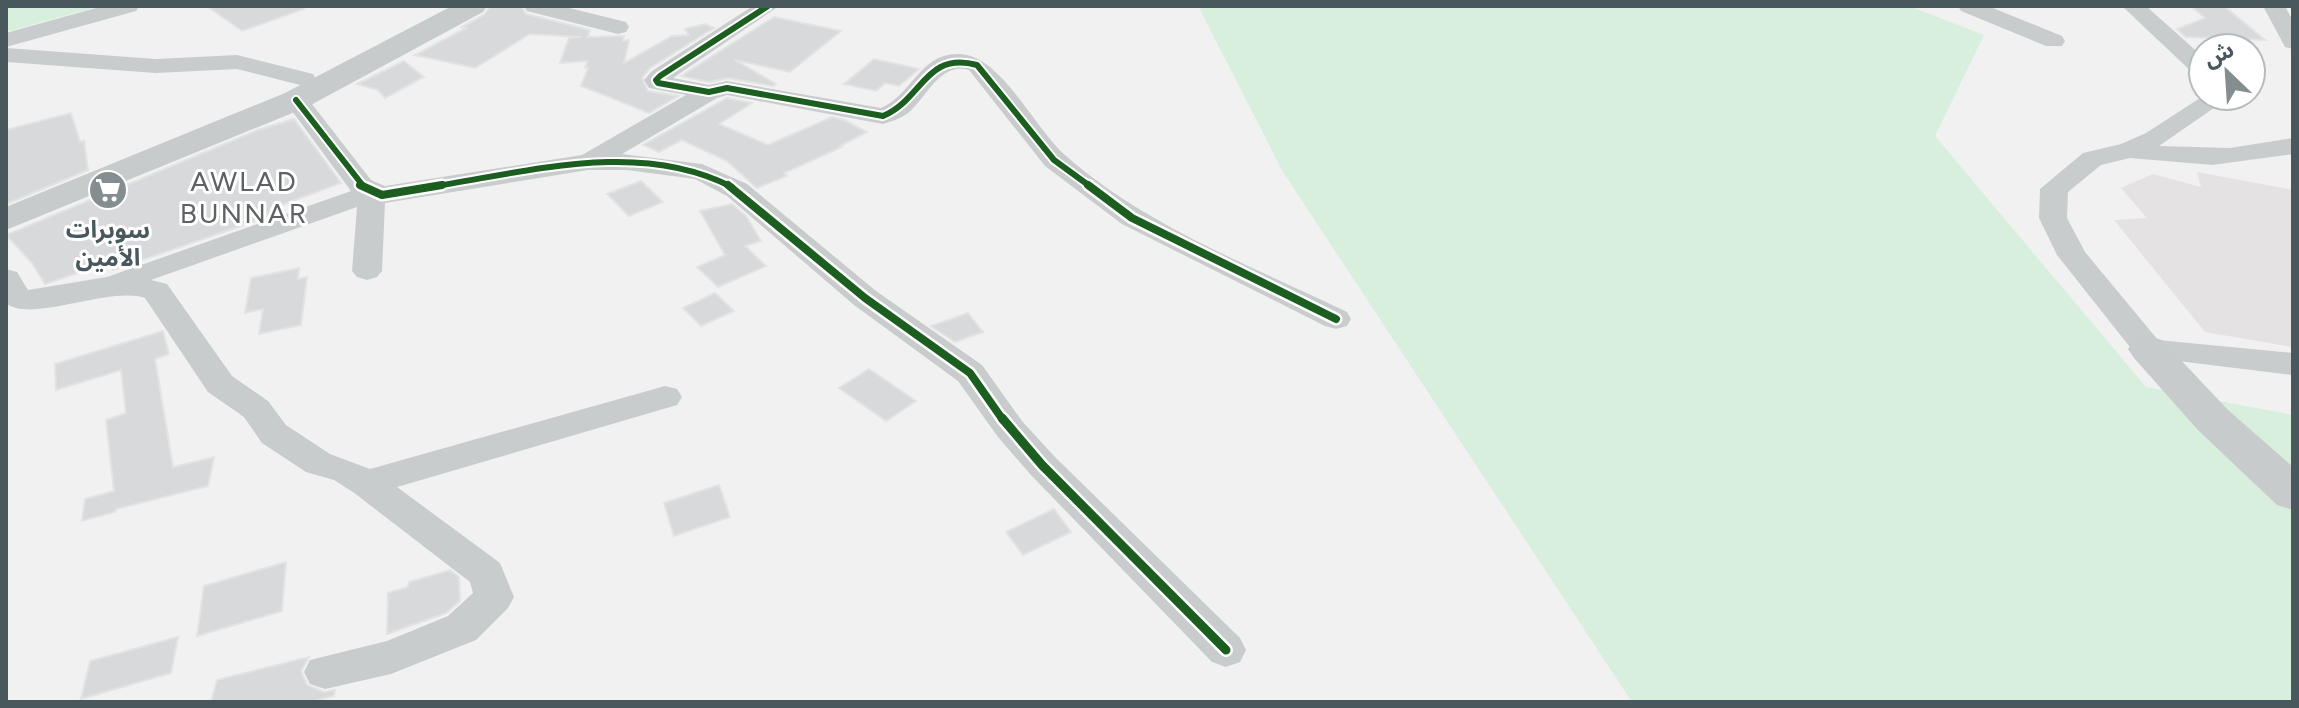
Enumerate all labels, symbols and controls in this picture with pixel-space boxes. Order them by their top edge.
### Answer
north arrow [2187,32,2267,112]
text: ش [2199,36,2238,73]
district label: AWLAD BUNNAR [180,164,308,230]
supermarket icon: سوبرات الأمين [87,169,129,211]
place label: سوبرات الأمين [66,215,150,272]

